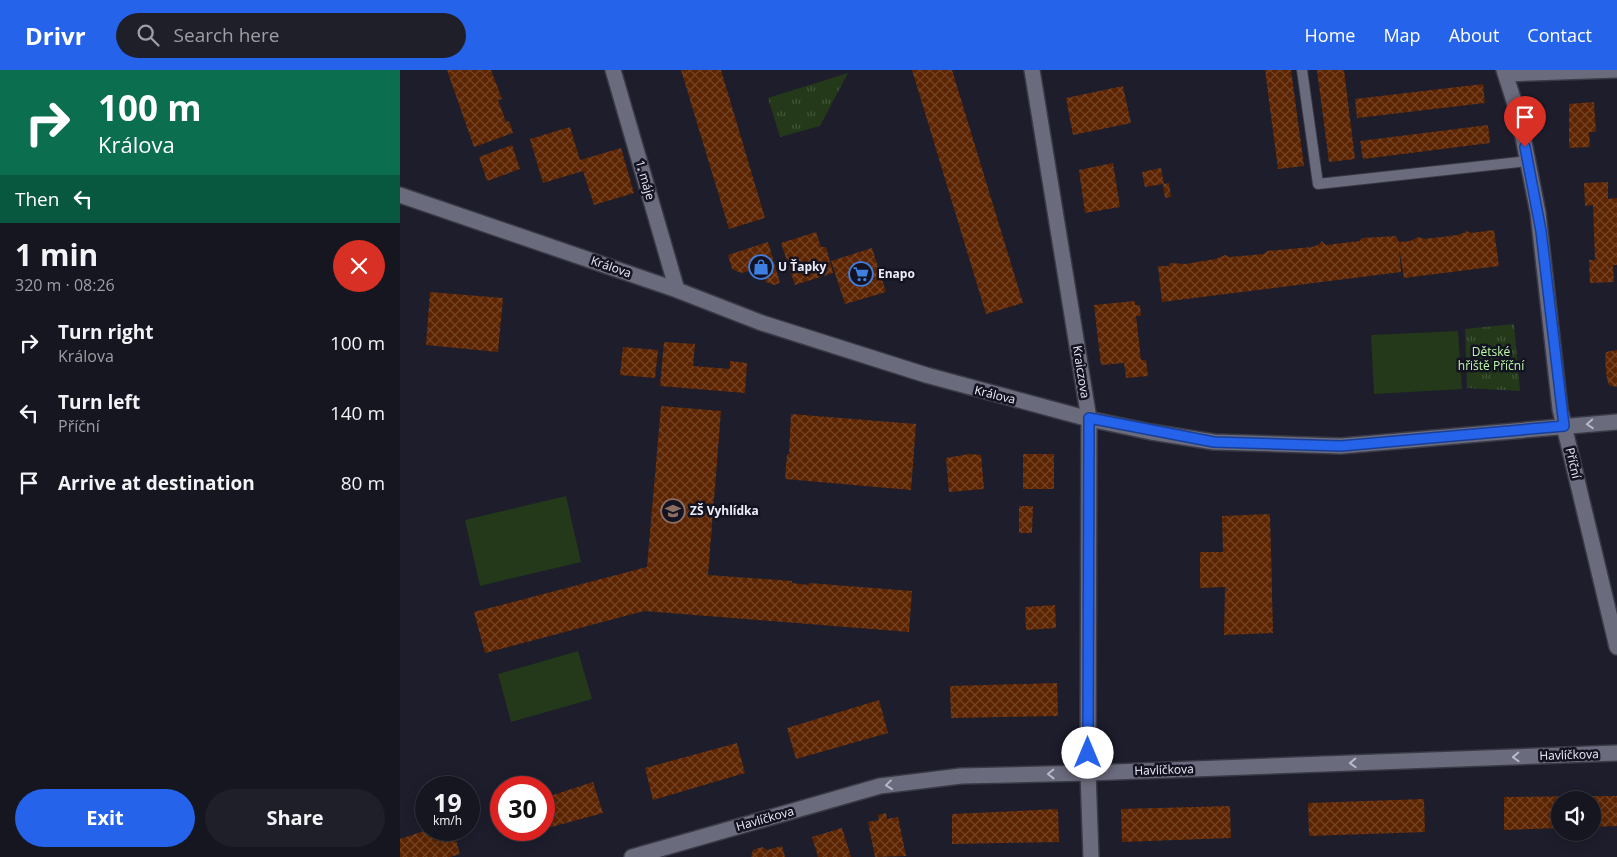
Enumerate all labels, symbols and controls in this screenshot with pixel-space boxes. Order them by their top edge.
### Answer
search box [116,13,466,58]
text: Drivr [25,19,86,52]
icon: search [134,21,162,49]
text: Search here [174,22,279,48]
text: Home [1305,23,1355,47]
text: Map [1383,23,1421,47]
text: About [1449,23,1499,47]
text: Contact [1527,23,1592,47]
text: 100 m [98,84,202,131]
icon: right [15,90,80,155]
pin [1504,96,1546,147]
icon: arrive [1511,103,1539,131]
text: Králova [98,129,175,159]
street label: 1. máje [632,158,659,202]
icon: left [69,185,97,213]
text: Then [15,186,59,212]
text: 1 min [15,234,98,275]
button: close [333,240,385,292]
street label: Králova [589,252,634,281]
shop icon: U Ťapky [748,254,774,280]
place label: U Ťapky [778,258,826,275]
supermarket icon: Enapo [848,261,874,287]
place label: Enapo [878,265,915,282]
text: 320 m · 08:26 [15,274,115,296]
text: Turn right [58,319,153,345]
icon: right [15,329,43,357]
text: 100 m [330,330,385,356]
park label: Dětské hřiště Příční [1458,343,1525,374]
street label: Kraiczova [1069,344,1094,400]
text: Králova [58,345,114,367]
street label: Králova [973,381,1017,408]
text: Turn left [58,389,140,415]
icon: left [15,399,43,427]
text: 140 m [330,400,385,426]
text: Příční [58,415,100,437]
one-way arrow [1586,418,1594,429]
street label: Příční [1562,446,1586,481]
icon: arrive [15,469,43,497]
text: Arrive at destination [58,470,255,496]
text: 80 m [341,470,385,496]
school or university icon: ZŠ Vyhlídka [660,498,686,524]
place label: ZŠ Vyhlídka [690,502,759,519]
position arrow [1061,726,1113,778]
street label: Havlíčkova [1539,745,1599,764]
one-way arrow [1512,751,1520,762]
one-way arrow [1349,758,1357,768]
street label: Havlíčkova [1134,760,1194,779]
one-way arrow [1047,769,1054,779]
speed limit sign: 30 [490,776,555,841]
one-way arrow [885,779,893,790]
text: 19 [433,785,462,819]
button: Exit [15,789,195,847]
button: Share [205,789,385,847]
map controls [1551,791,1601,841]
button: sound [1551,791,1601,841]
street label: Havlíčkova [734,802,796,835]
text: km/h [433,812,462,829]

